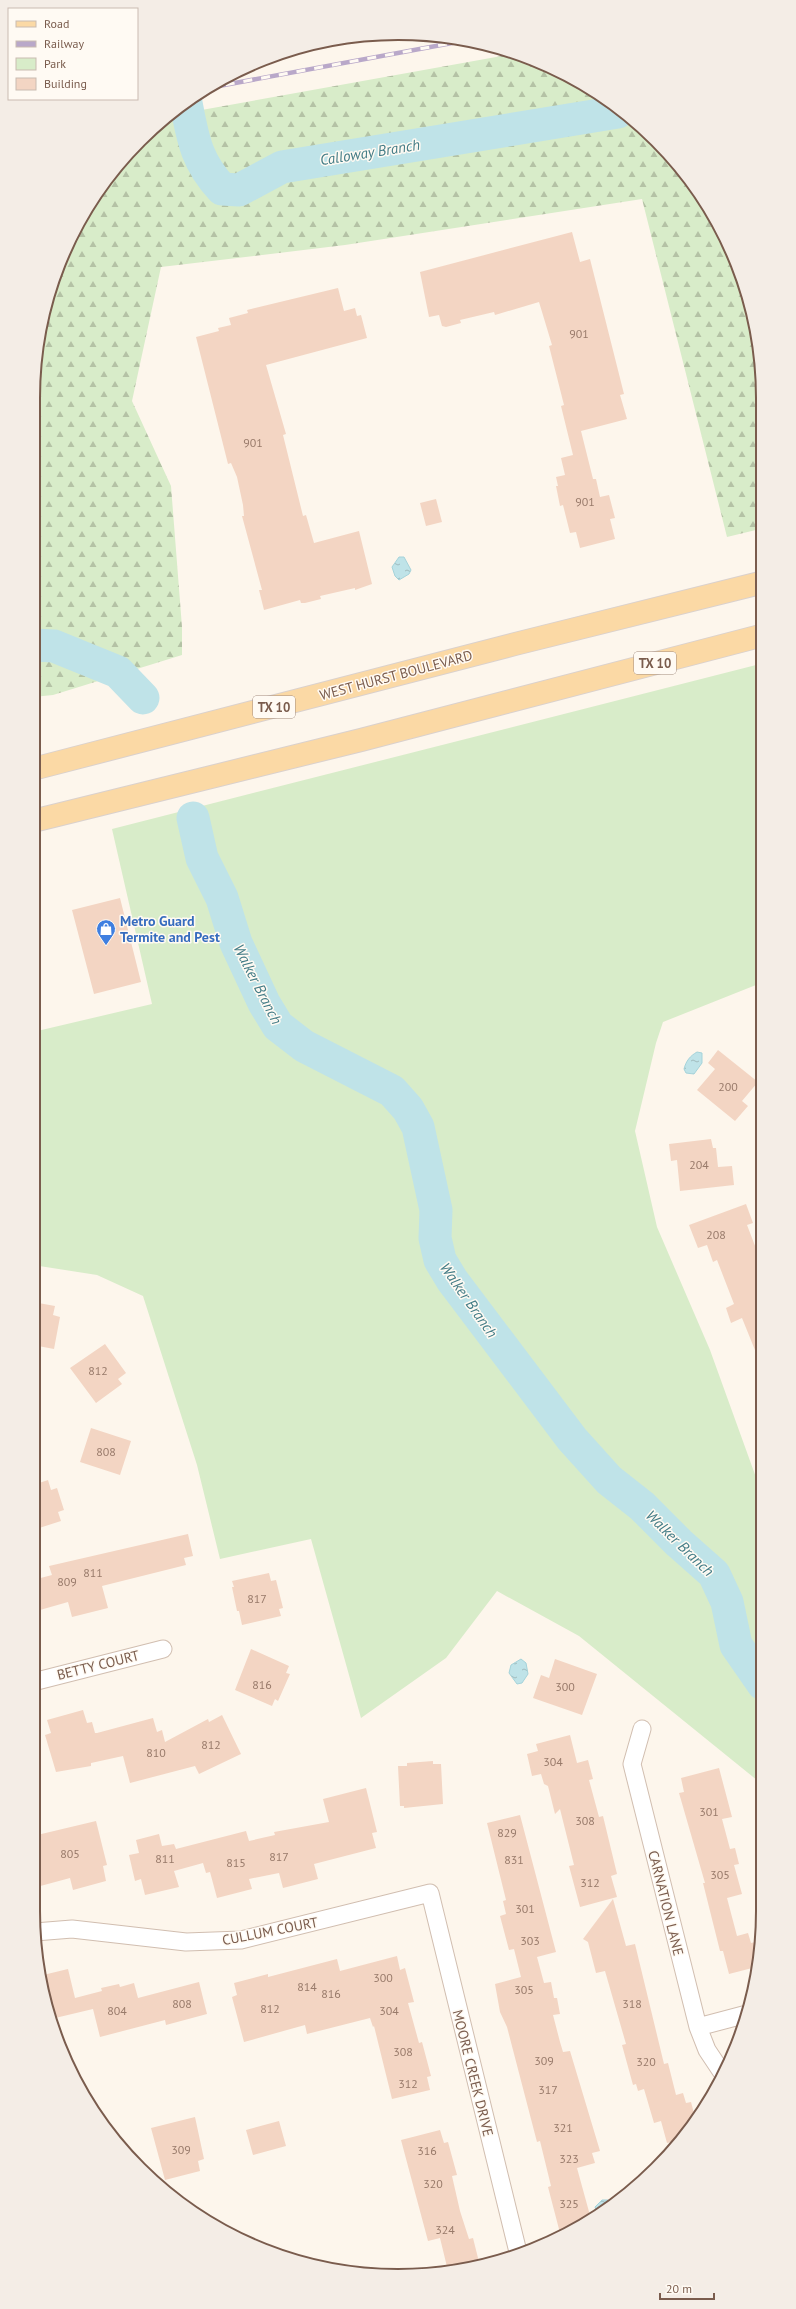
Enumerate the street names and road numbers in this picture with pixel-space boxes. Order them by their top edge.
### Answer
street label: WEST HURST BOULEVARD [318,646,474,704]
road number: TX 10 [634,652,676,674]
road number: TX 10 [253,696,295,718]
street label: BETTY COURT [55,1646,141,1684]
street label: CARNATION LANE [644,1849,688,1957]
street label: CULLUM COURT [221,1913,320,1949]
street label: MOORE CREEK DRIVE [449,2008,497,2138]

